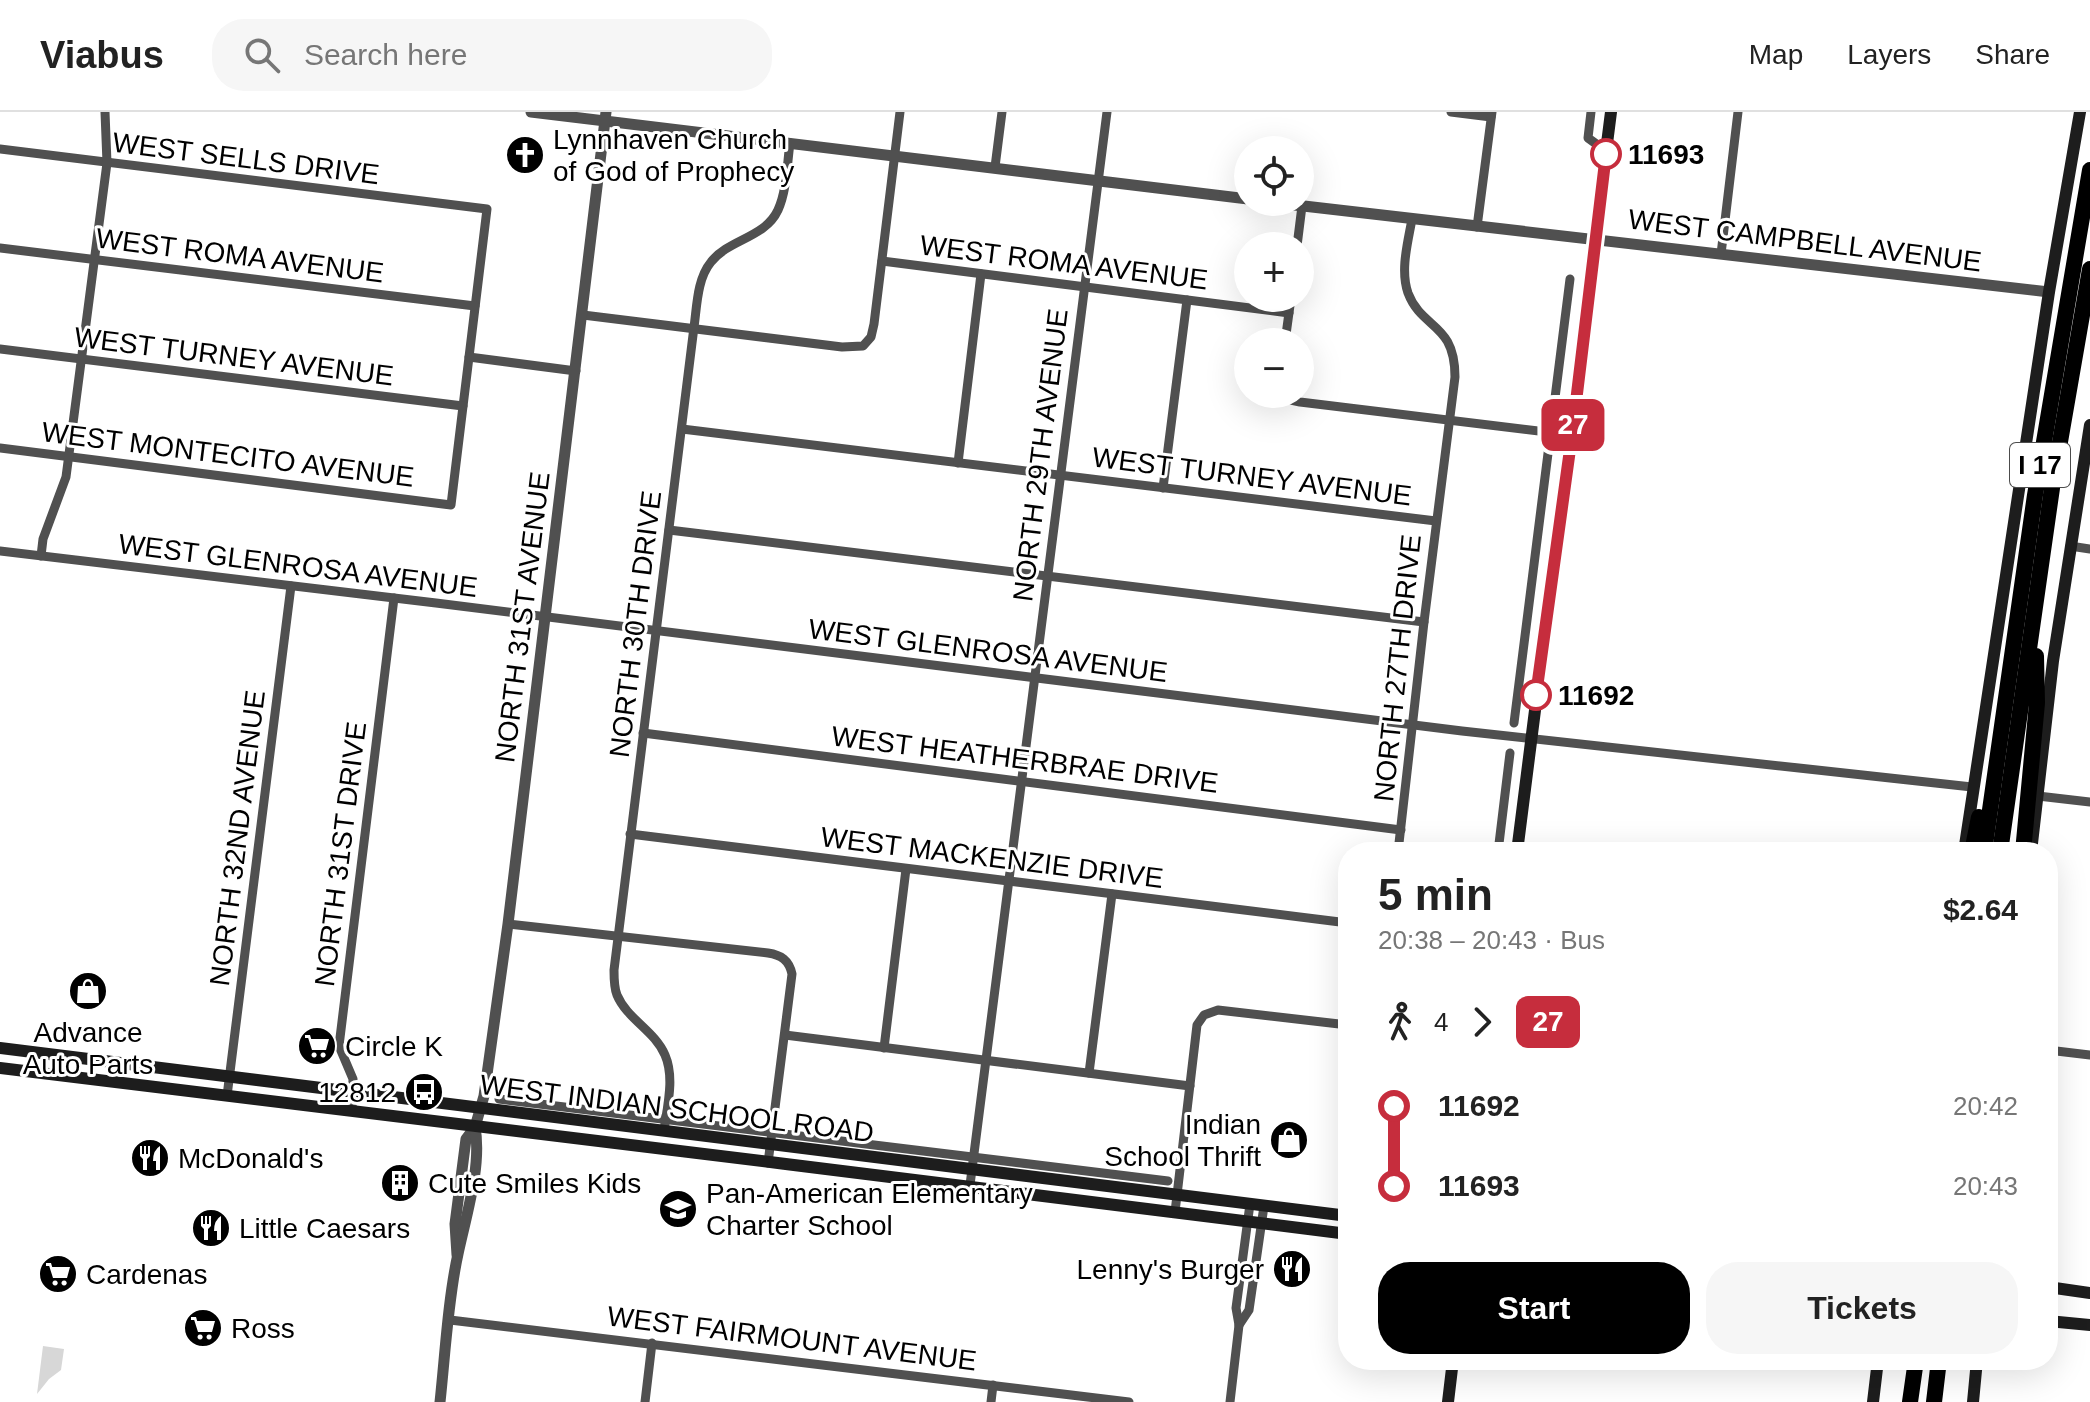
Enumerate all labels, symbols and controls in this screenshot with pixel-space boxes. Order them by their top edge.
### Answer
search box [212,19,772,91]
icon: search [240,33,284,77]
text: Viabus [40,34,164,76]
text: Search here [304,38,467,71]
text: Map [1749,39,1803,70]
text: Layers [1847,39,1931,70]
text: Share [1975,39,2050,70]
place label: Lynnhaven Church of God of Prophecy [553,124,794,187]
street label: WEST SELLS DRIVE [111,127,381,190]
church icon: Lynnhaven Church of God of Prophecy [504,134,546,176]
map controls [1234,136,1314,408]
button: locate [1234,136,1314,216]
marker: 11693 [1591,139,1621,169]
place label: 11693 [1628,139,1704,170]
street label: WEST CAMPBELL AVENUE [1626,203,1983,278]
street label: WEST ROMA AVENUE [94,222,386,289]
street label: WEST ROMA AVENUE [918,229,1210,296]
button: + [1234,232,1314,312]
street label: NORTH 29TH AVENUE [1007,307,1074,603]
street label: WEST TURNEY AVENUE [72,322,395,391]
button: − [1234,328,1314,408]
line badge: 27 [1537,399,1609,451]
text: 27 [1557,409,1589,440]
street label: WEST MONTECITO AVENUE [40,416,416,493]
street label: WEST TURNEY AVENUE [1090,442,1413,511]
road number: I 17 [2010,443,2070,487]
street label: NORTH 31ST AVENUE [489,470,556,764]
street label: NORTH 30TH DRIVE [604,489,667,759]
street label: WEST GLENROSA AVENUE [117,528,479,603]
street label: NORTH 27TH DRIVE [1368,533,1427,803]
street label: WEST GLENROSA AVENUE [807,613,1169,688]
marker: 11692 [1521,680,1551,710]
place label: 11692 [1558,680,1634,711]
street label: NORTH 32ND AVENUE [204,688,271,988]
street label: NORTH 31ST DRIVE [309,720,372,988]
street label: WEST HEATHERBRAE DRIVE [830,720,1220,799]
street label: WEST MACKENZIE DRIVE [819,821,1165,894]
text: 5 min [1378,870,1493,919]
text: $2.64 [1943,893,2018,926]
text: 20:38 – 20:43 · Bus [1378,925,1605,955]
shop icon: Advance Auto Parts [67,970,109,1012]
icon: walk [1378,1000,1422,1044]
icon: forward [1460,1000,1504,1044]
text: 27 [1532,1006,1564,1037]
text: 4 [1434,1007,1448,1037]
place label: Advance Auto Parts [23,1017,153,1080]
supermarket icon: Circle K [296,1025,338,1067]
place label: Circle K [345,1031,443,1062]
street label: WEST INDIAN SCHOOL ROAD [478,1069,876,1148]
bus stop icon: 12812 [403,1071,445,1113]
place label: 12812 [318,1077,396,1108]
text: 11692 [1438,1089,1520,1122]
text: 20:42 [1953,1091,2018,1121]
place label: Indian School Thrift [1104,1109,1261,1172]
shop icon: Indian School Thrift [1268,1119,1310,1161]
restaurant icon: McDonald's [129,1137,171,1179]
place label: McDonald's [178,1143,323,1174]
building icon: Cute Smiles Kids [379,1162,421,1204]
place label: Cute Smiles Kids [428,1168,641,1199]
text: 11693 [1438,1169,1520,1202]
text: 20:43 [1953,1171,2018,1201]
place label: Pan-American Elementary Charter School [706,1178,1033,1241]
school or university icon: Pan-American Elementary Charter School [657,1188,699,1230]
restaurant icon: Little Caesars [190,1207,232,1249]
place label: Little Caesars [239,1213,410,1244]
restaurant icon: Lenny's Burger [1271,1248,1313,1290]
supermarket icon: Cardenas [37,1253,79,1295]
place label: Lenny's Burger [1077,1254,1264,1285]
place label: Cardenas [86,1259,207,1290]
button: Start [1378,1262,1690,1354]
button: Tickets [1706,1262,2018,1354]
street label: WEST FAIRMOUNT AVENUE [606,1300,978,1377]
supermarket icon: Ross [182,1307,224,1349]
place label: Ross [231,1313,295,1344]

